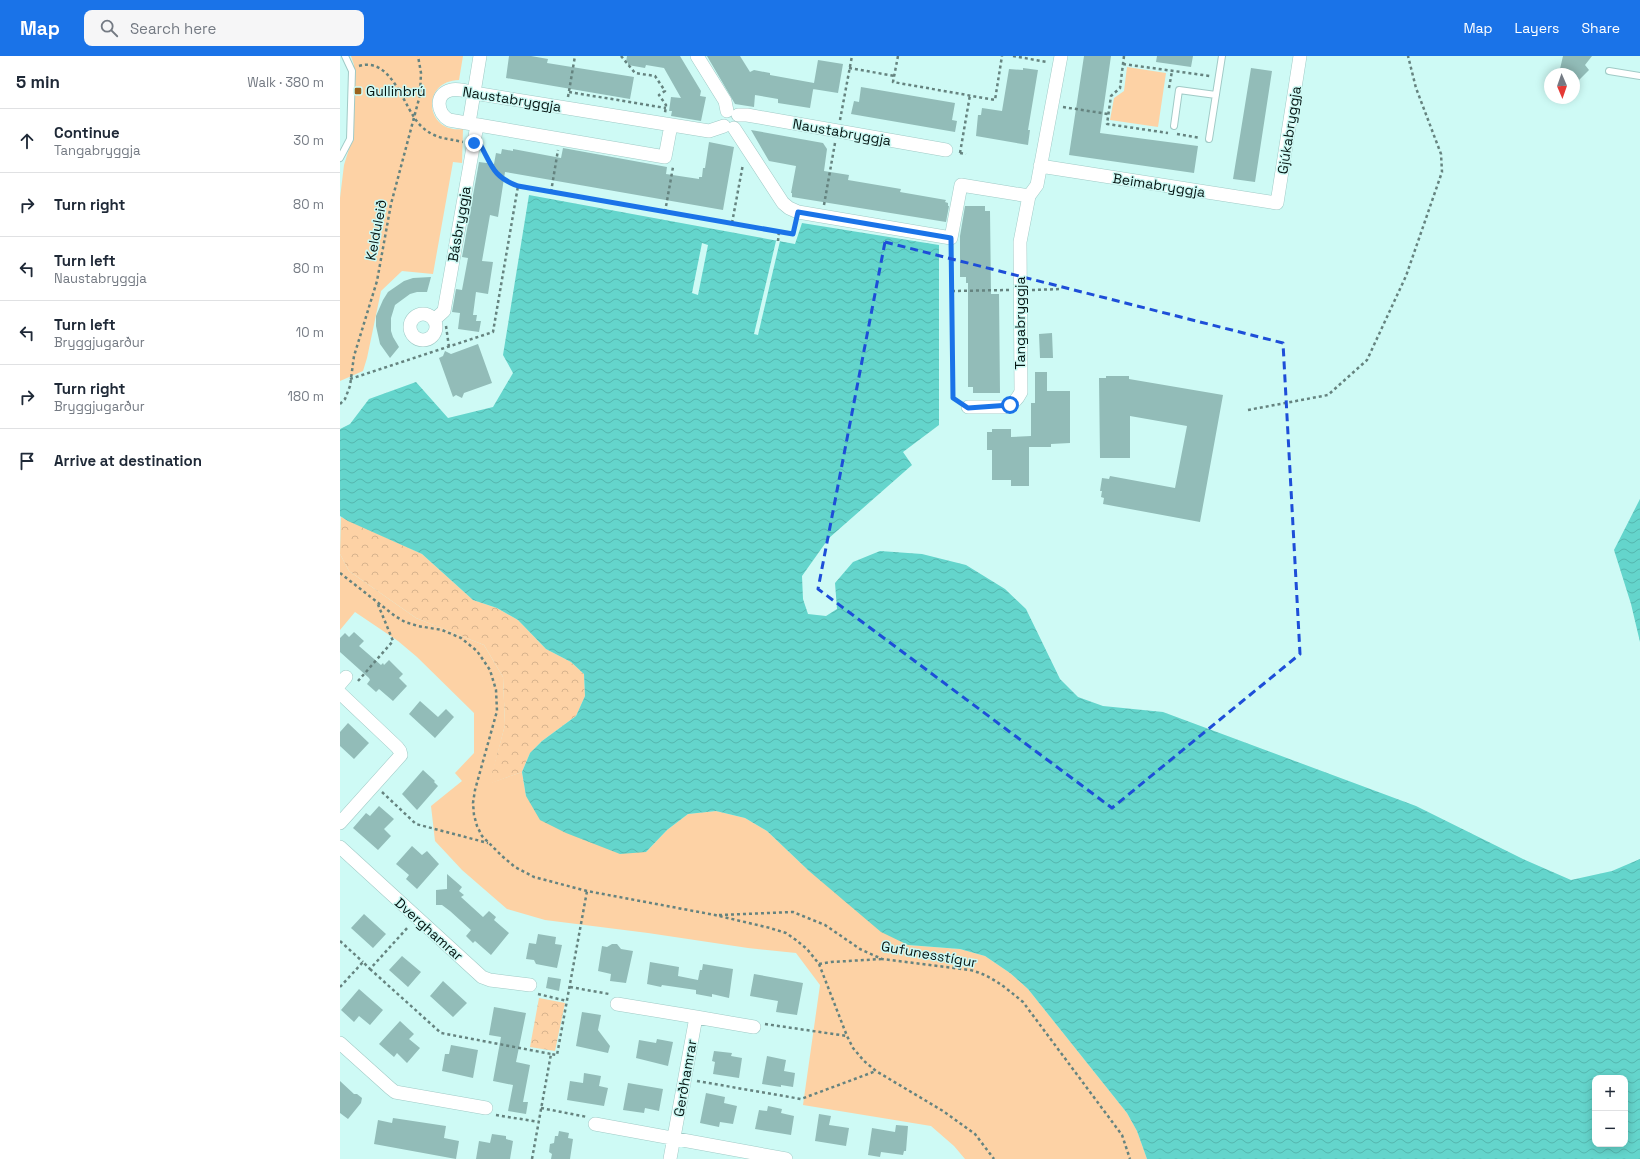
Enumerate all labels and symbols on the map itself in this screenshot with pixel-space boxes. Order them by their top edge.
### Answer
north arrow [1544,68,1580,104]
place label: Gullinbrú [366,82,426,100]
street label: Naustabryggja [461,82,563,116]
street label: Gjúkabryggja [1273,85,1305,175]
marker: Gullinbrú [353,86,363,96]
street label: Naustabryggja [791,114,893,150]
route end [465,134,483,152]
street label: Beimabryggja [1111,169,1207,201]
street label: Básbryggja [443,185,475,263]
street label: Kelduleið [361,198,391,262]
street label: Tangabryggja [1011,276,1029,370]
route start [1001,396,1019,414]
street label: Dverghamrar [391,894,467,964]
street label: Gufunesstígur [880,937,978,971]
street label: Gerðhamrar [669,1038,701,1118]

